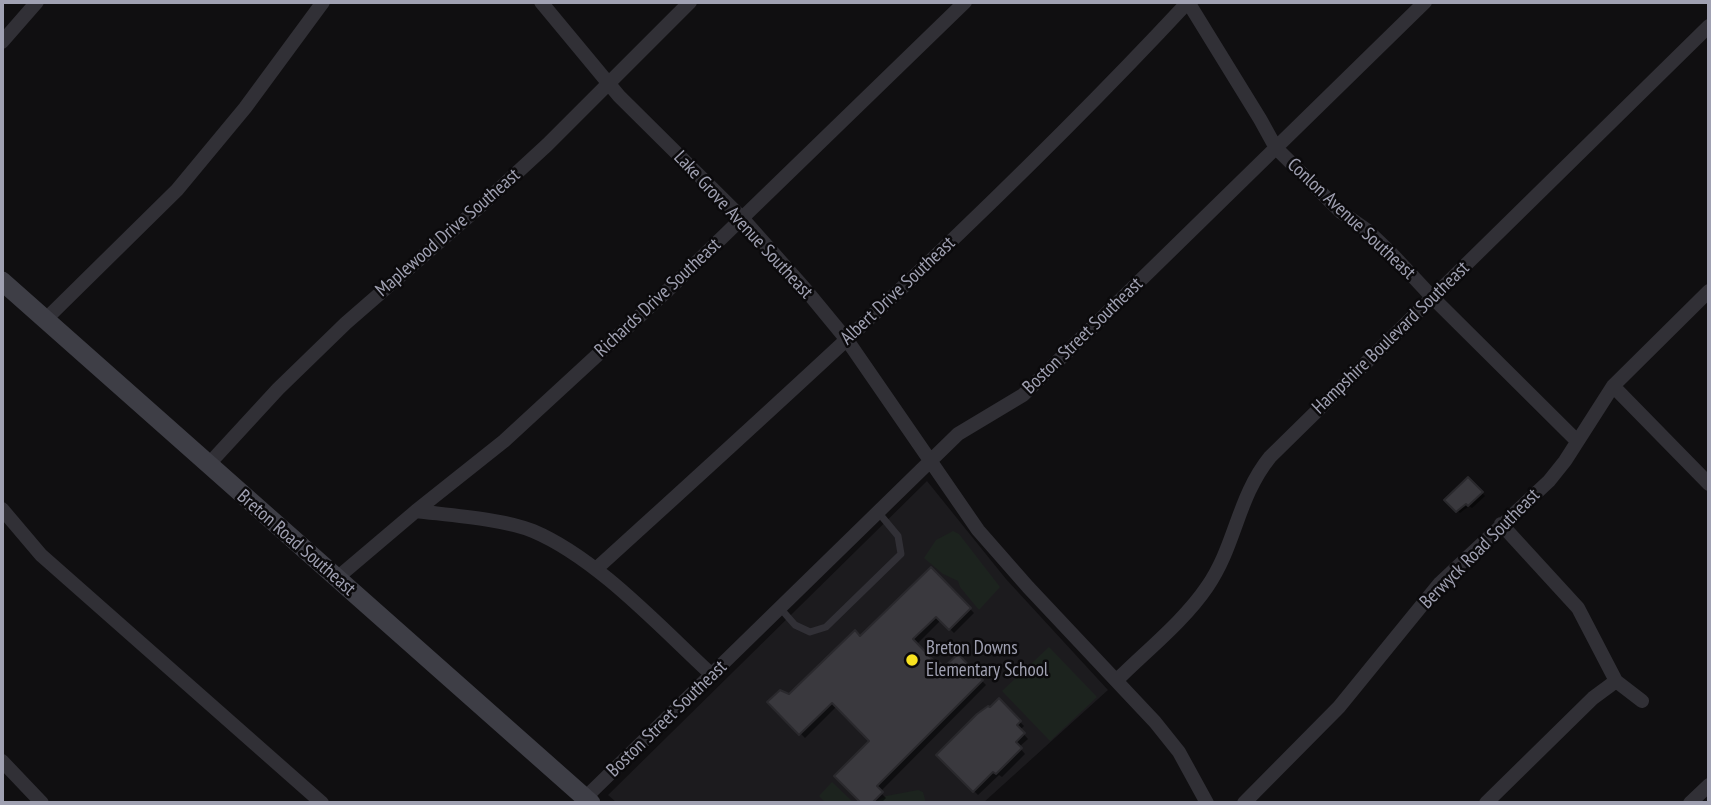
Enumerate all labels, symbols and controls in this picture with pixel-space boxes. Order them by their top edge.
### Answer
street label: Lake Grove Avenue Southeast [669,146,817,304]
street label: Conlon Avenue Southeast [1282,154,1420,284]
street label: Maplewood Drive Southeast [371,164,525,302]
street label: Albert Drive Southeast [836,232,960,350]
street label: Richards Drive Southeast [590,234,726,362]
street label: Hampshire Boulevard Southeast [1308,257,1474,419]
street label: Boston Street Southeast [1018,273,1148,399]
street label: Berwyck Road Southeast [1415,484,1545,614]
street label: Breton Road Southeast [232,485,360,601]
place label: Breton Downs Elementary School [926,638,1048,682]
marker: Breton Downs Elementary School [904,652,920,668]
street label: Boston Street Southeast [602,656,732,782]

